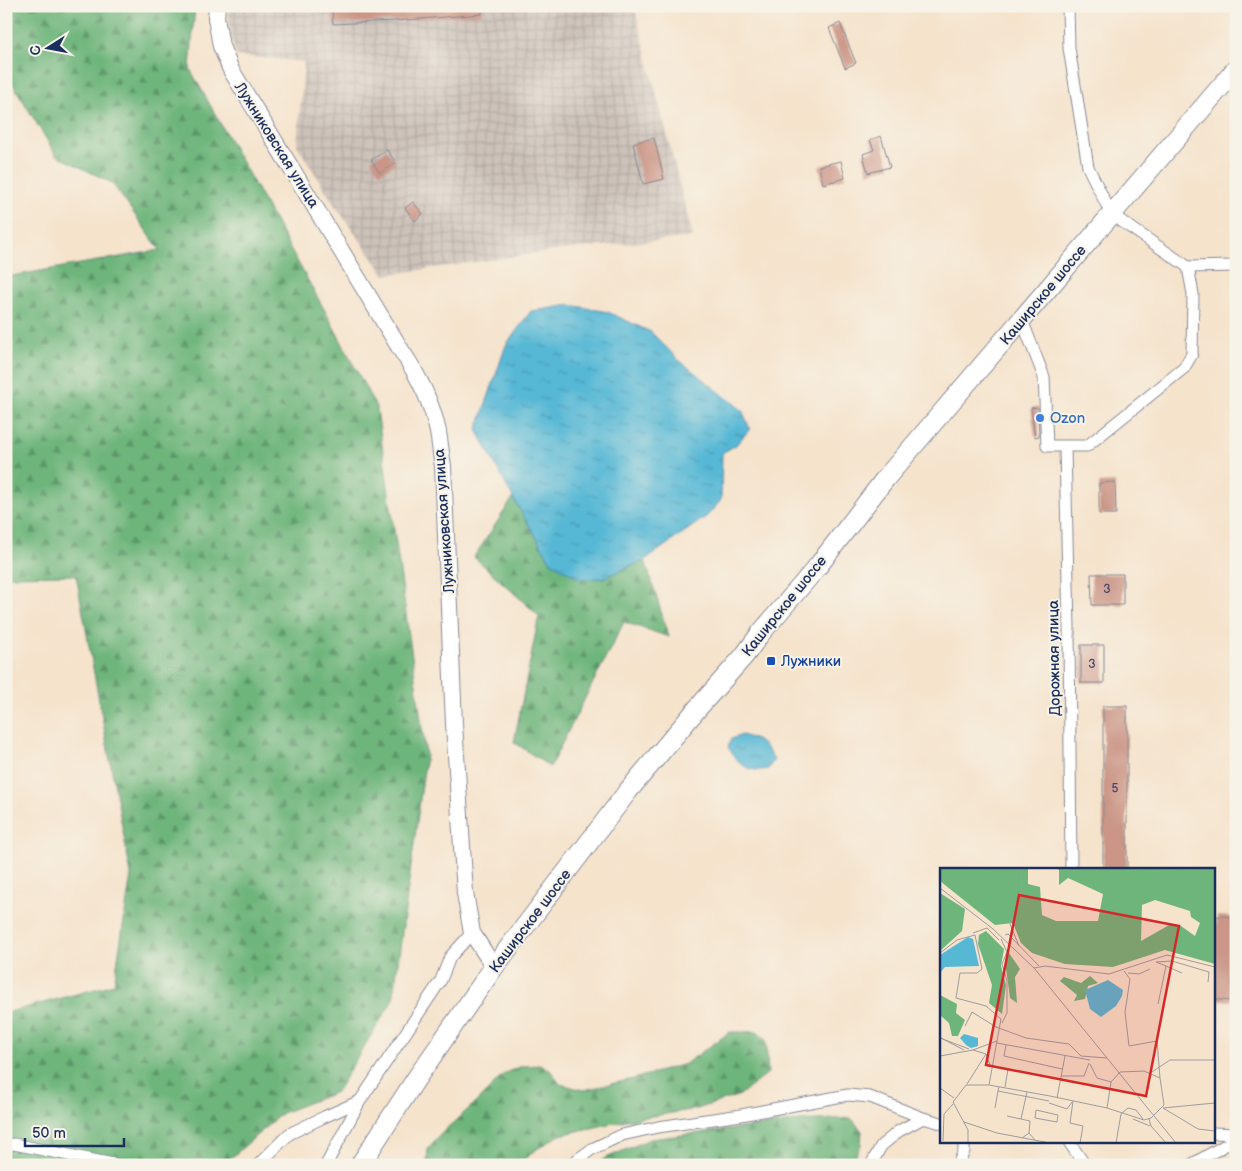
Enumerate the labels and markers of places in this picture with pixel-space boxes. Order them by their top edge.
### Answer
place label: Ozon [1050,409,1085,428]
marker: Ozon [1034,412,1046,424]
place label: Лужники [780,652,841,671]
marker: Лужники [765,655,777,667]

